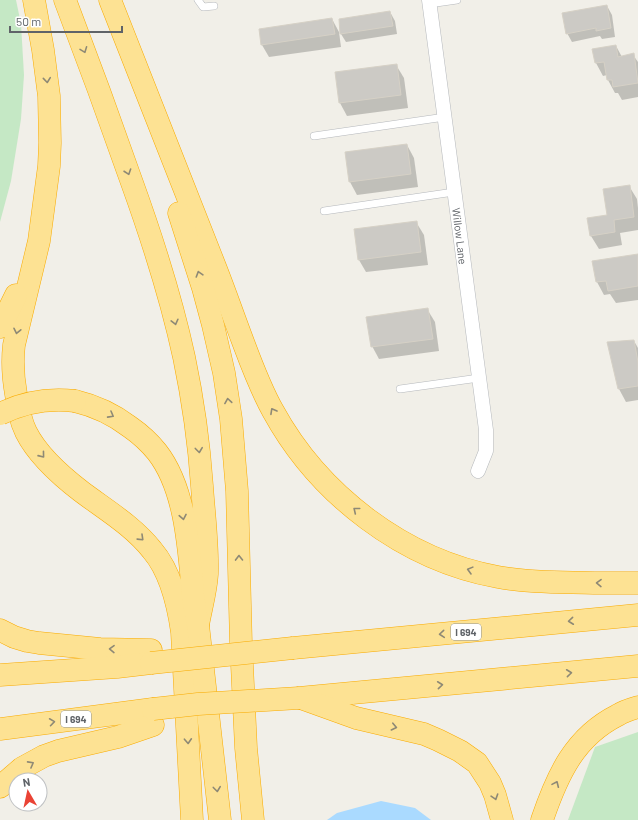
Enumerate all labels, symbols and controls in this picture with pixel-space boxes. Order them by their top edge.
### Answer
scale bar [10,8,122,34]
text: 50 m [16,14,41,28]
one-way arrow [79,46,87,53]
one-way arrow [42,77,51,83]
one-way arrow [124,168,132,175]
street label: Willow Lane [450,207,470,265]
one-way arrow [195,271,204,278]
one-way arrow [171,319,179,326]
one-way arrow [13,328,21,335]
one-way arrow [224,398,233,404]
one-way arrow [270,408,278,415]
one-way arrow [107,410,115,417]
one-way arrow [194,447,203,453]
one-way arrow [37,450,44,457]
one-way arrow [353,508,360,515]
one-way arrow [178,514,187,521]
one-way arrow [136,533,144,540]
one-way arrow [235,555,243,561]
one-way arrow [467,566,474,575]
one-way arrow [596,579,602,587]
one-way arrow [568,617,574,626]
road number: I 694 [451,624,481,640]
one-way arrow [439,630,445,639]
one-way arrow [109,645,115,654]
one-way arrow [566,669,572,678]
one-way arrow [437,681,443,690]
road number: I 694 [61,711,91,727]
one-way arrow [49,718,56,727]
one-way arrow [391,723,397,731]
one-way arrow [184,738,192,744]
one-way arrow [27,761,34,768]
north arrow [8,772,48,812]
text: N [22,775,31,789]
one-way arrow [551,780,559,788]
one-way arrow [212,786,221,792]
one-way arrow [491,793,499,800]

